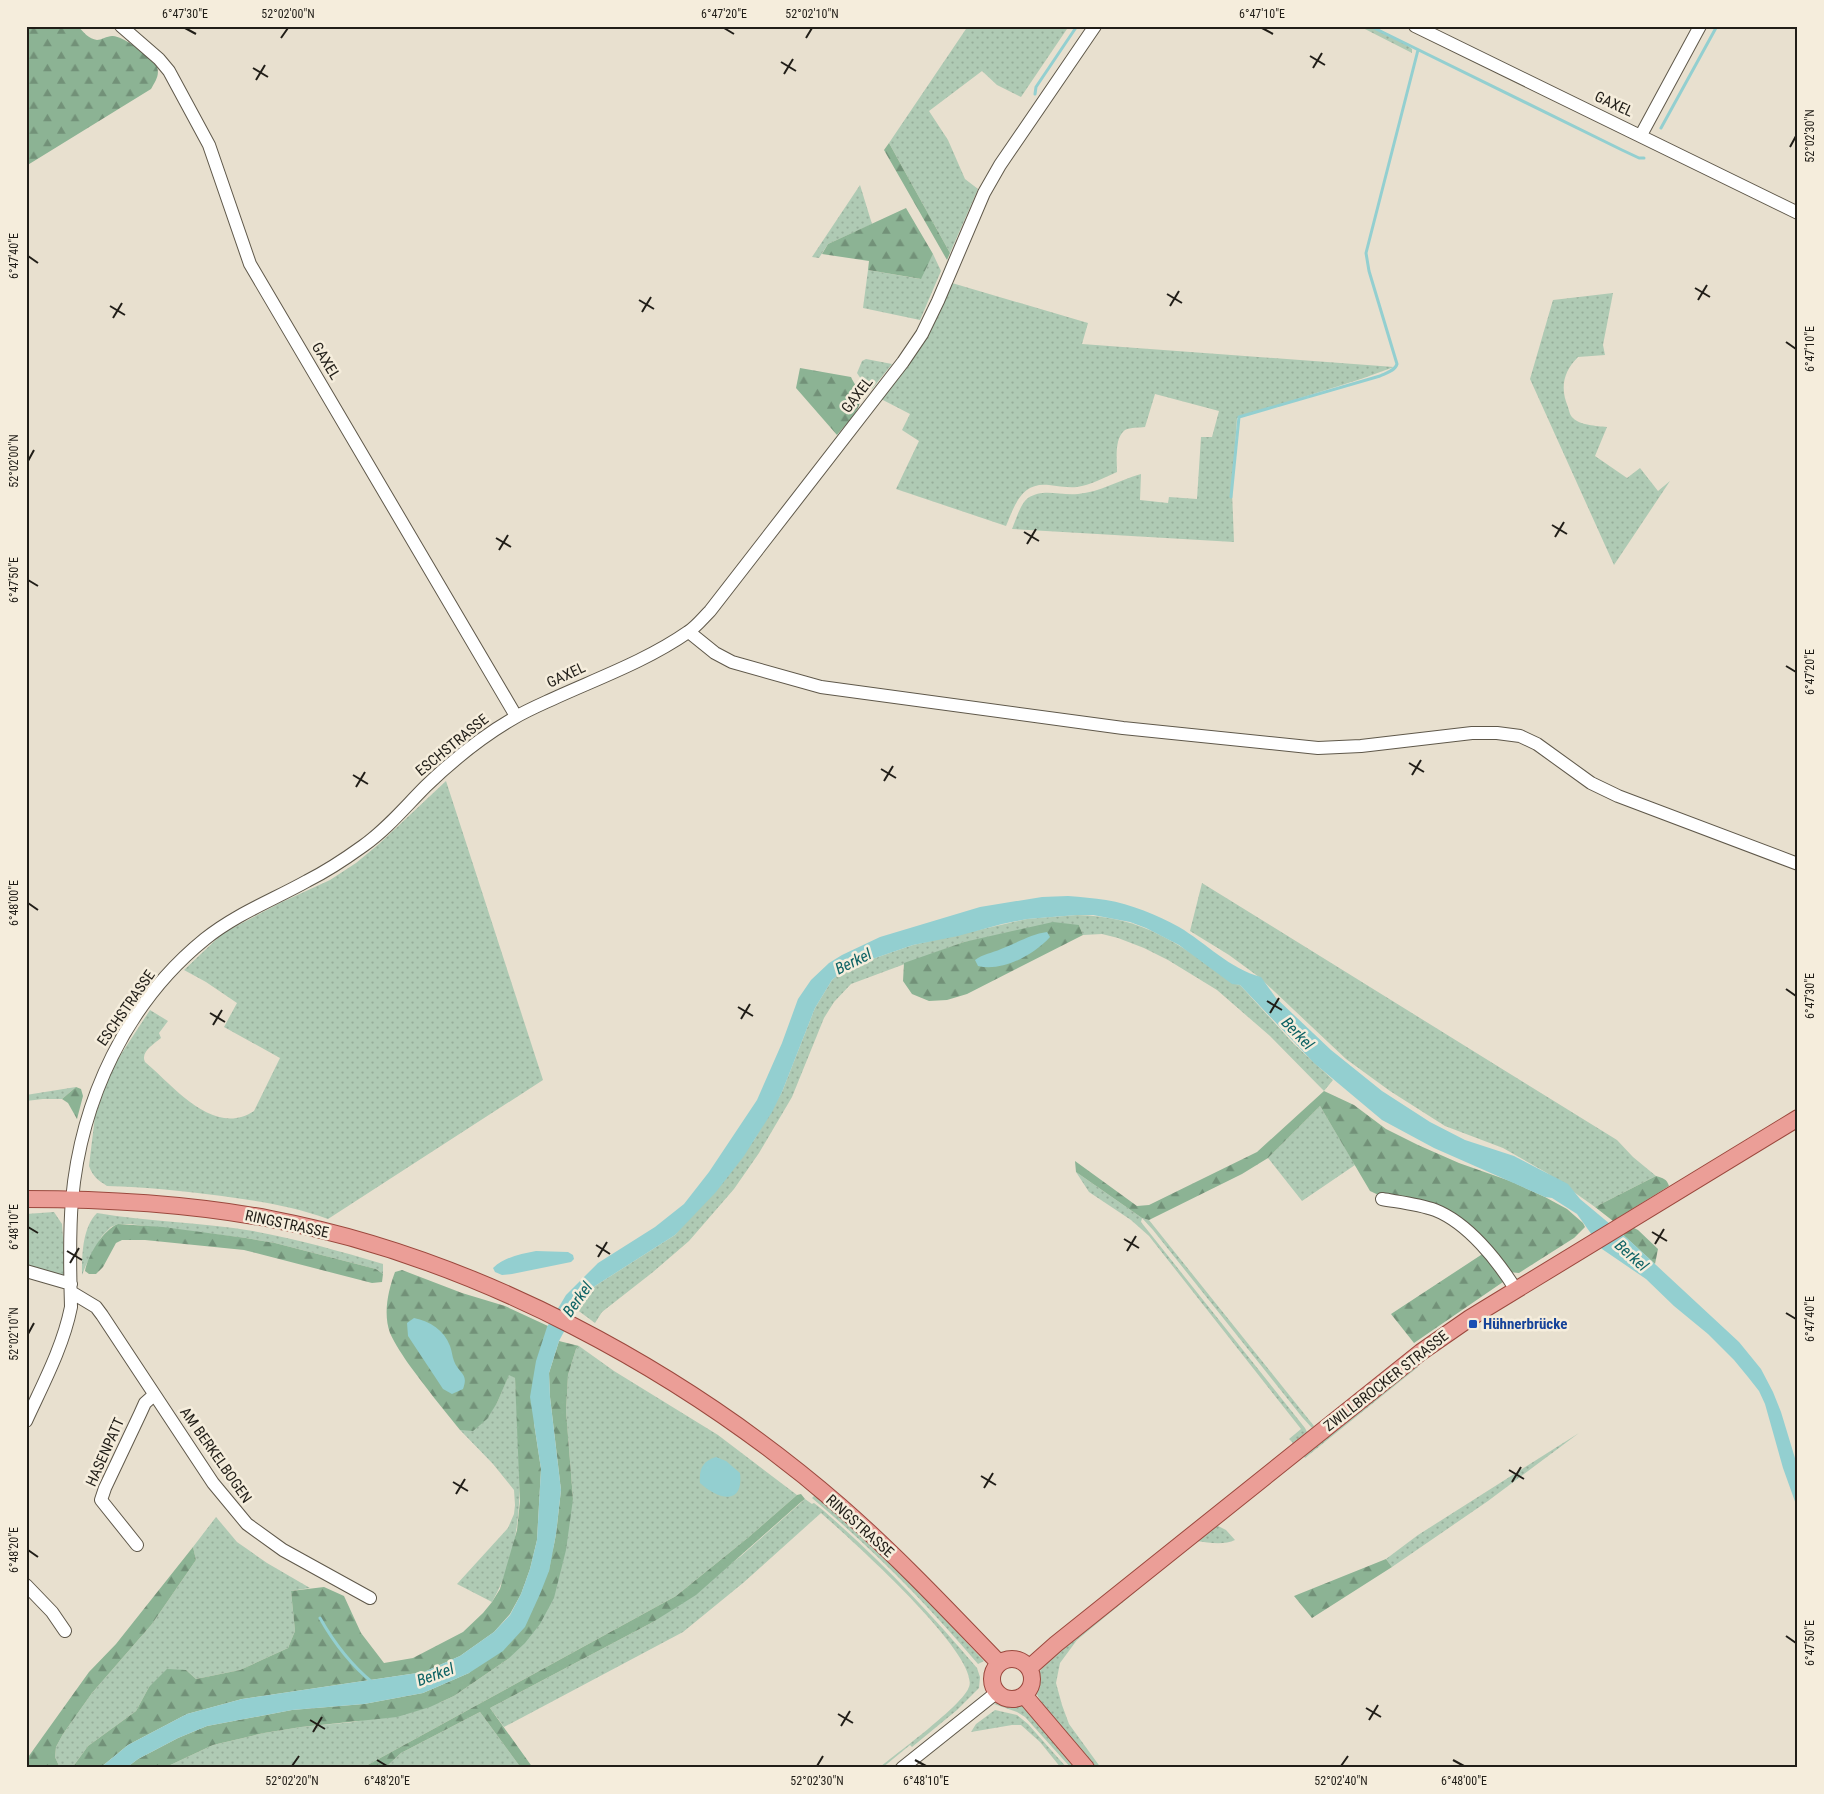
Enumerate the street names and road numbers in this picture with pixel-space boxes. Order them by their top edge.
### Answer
street label: GAXEL [1592,87,1636,121]
street label: GAXEL [308,339,344,383]
street label: GAXEL [837,374,877,416]
street label: GAXEL [544,658,588,692]
street label: ESCHSTRASSE [412,710,492,780]
street label: ESCHSTRASSE [93,967,159,1049]
street label: RINGSTRASSE [244,1206,330,1242]
street label: ZWILLBROCKER STRASSE [1320,1327,1452,1435]
street label: AM BERKELBOGEN [176,1404,256,1506]
street label: HASENPATT [82,1415,128,1489]
street label: RINGSTRASSE [822,1491,898,1561]

